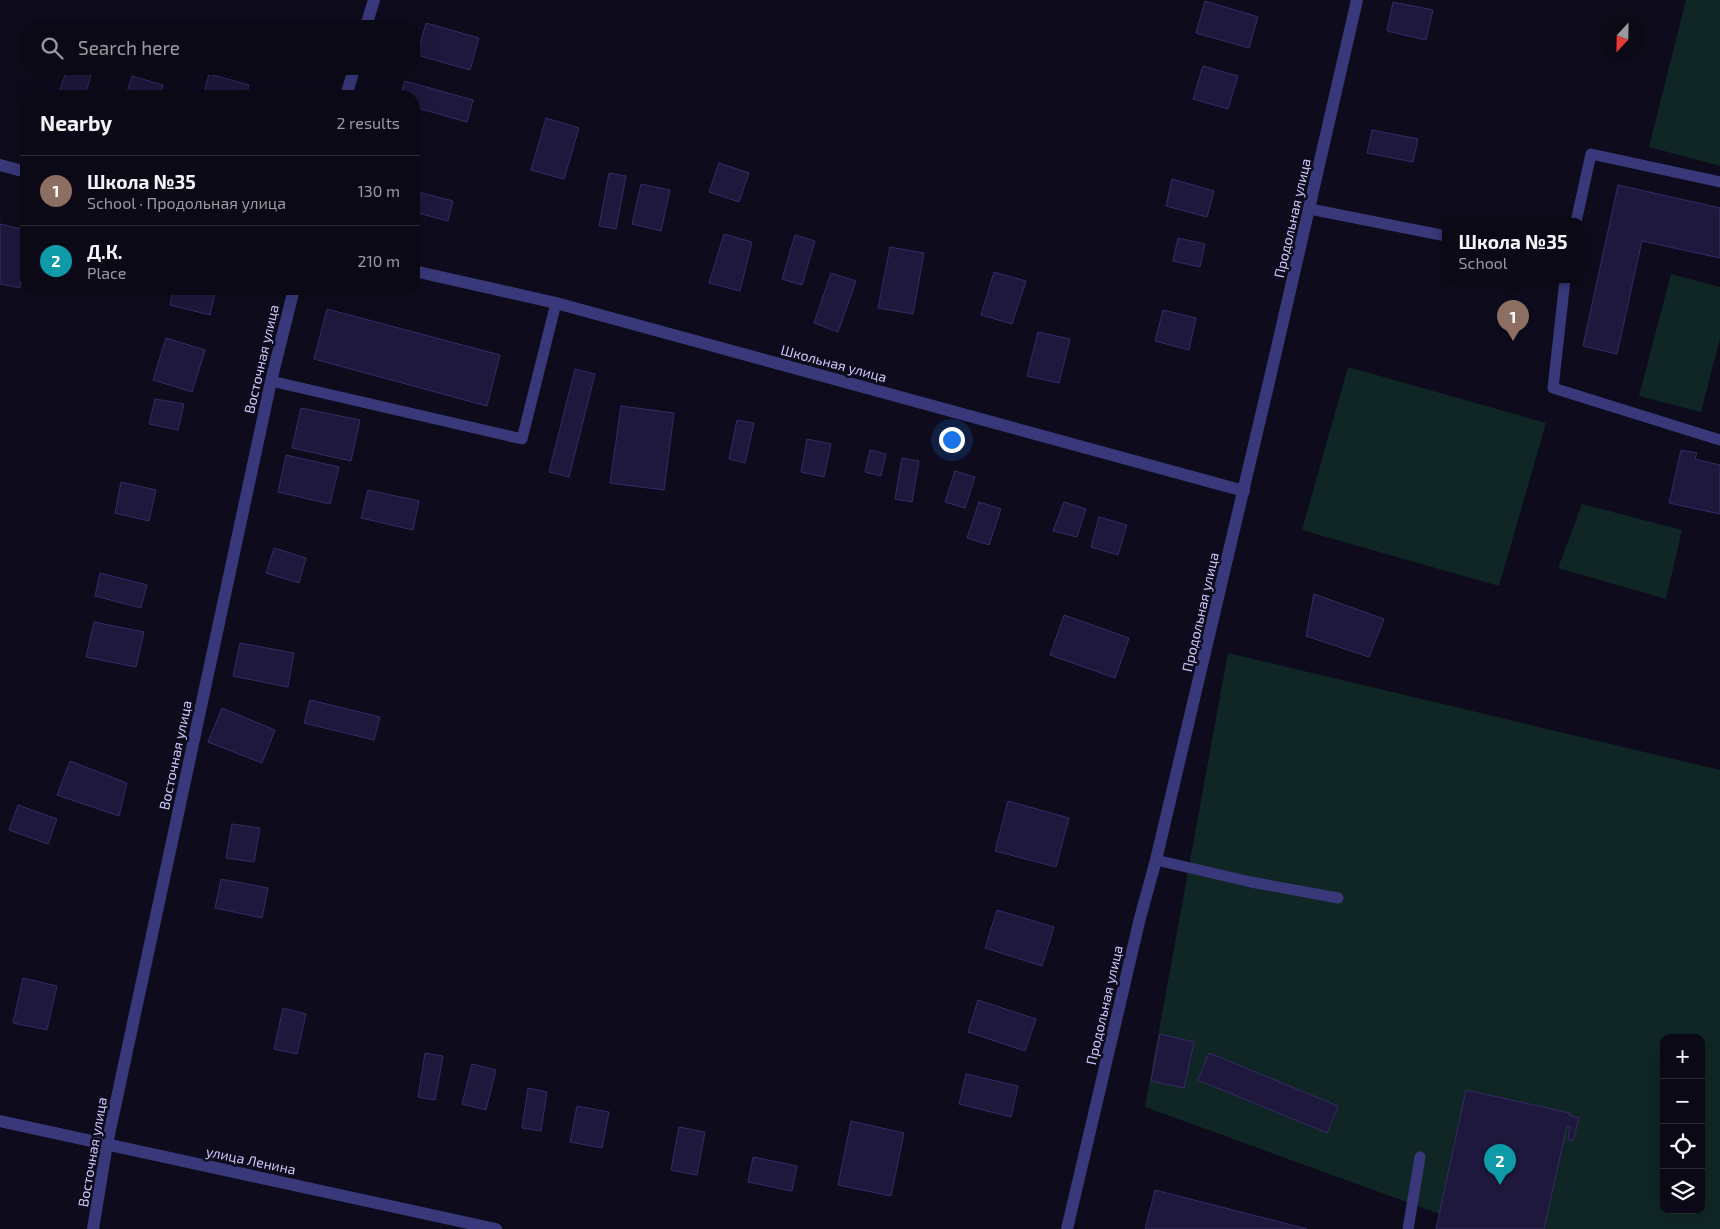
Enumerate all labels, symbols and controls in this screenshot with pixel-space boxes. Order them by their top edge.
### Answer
north arrow [1600,15,1645,60]
search box [20,20,420,75]
icon: search [38,34,66,62]
text: Search here [78,36,180,59]
text: Nearby [40,110,112,135]
text: 2 results [337,113,400,132]
street label: Продольная улица [1270,157,1314,279]
text: Школа №35 [87,170,196,193]
text: 1 [53,181,59,200]
text: 130 m [358,181,400,200]
text: School · Продольная улица [87,193,286,212]
popup [1442,218,1584,283]
text: Школа №35 [1459,230,1567,253]
text: Д.К. [87,240,122,263]
text: 2 [51,251,61,270]
text: 210 m [357,251,400,270]
text: School [1459,253,1508,272]
text: Place [87,263,126,282]
pin: 1 [1497,300,1529,341]
street label: Восточная улица [240,303,282,415]
street label: Школьная улица [779,341,889,385]
your location [939,427,965,453]
street label: Продольная улица [1178,551,1222,673]
street label: Восточная улица [155,699,195,811]
street label: Продольная улица [1082,944,1126,1066]
map controls [1660,1034,1705,1214]
button: + [1660,1034,1705,1079]
button: − [1660,1079,1705,1124]
street label: Восточная улица [74,1096,110,1208]
button: locate [1660,1124,1705,1169]
street label: улица Ленина [205,1142,297,1178]
pin: 2 [1484,1144,1516,1185]
button: layers [1660,1169,1705,1214]

